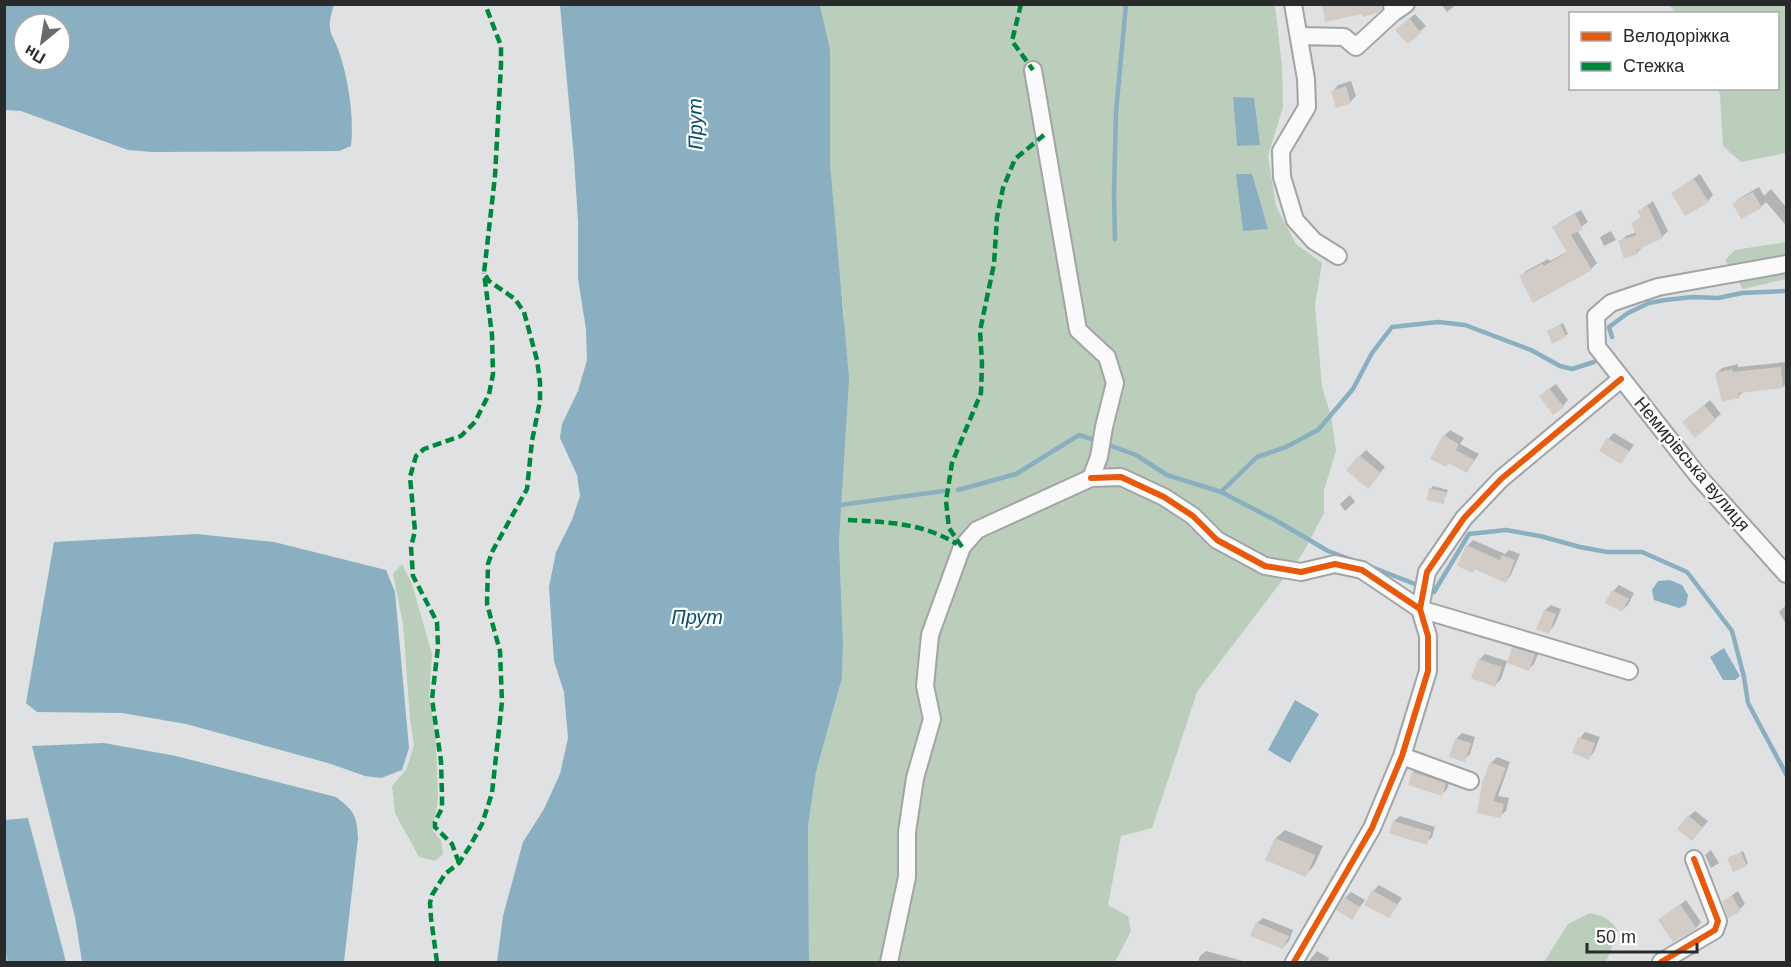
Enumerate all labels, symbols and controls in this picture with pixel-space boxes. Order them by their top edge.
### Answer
north arrow [12,12,72,72]
legend [1569,12,1779,90]
text: Велодоріжка [1623,26,1731,46]
text: Пн [21,42,48,67]
text: Стежка [1623,56,1685,76]
water label: Прут [684,98,706,150]
street label: Немирівська вулиця [1630,393,1754,535]
water label: Прут [671,606,723,628]
scale bar [1587,916,1696,954]
text: 50 m [1596,927,1636,947]

